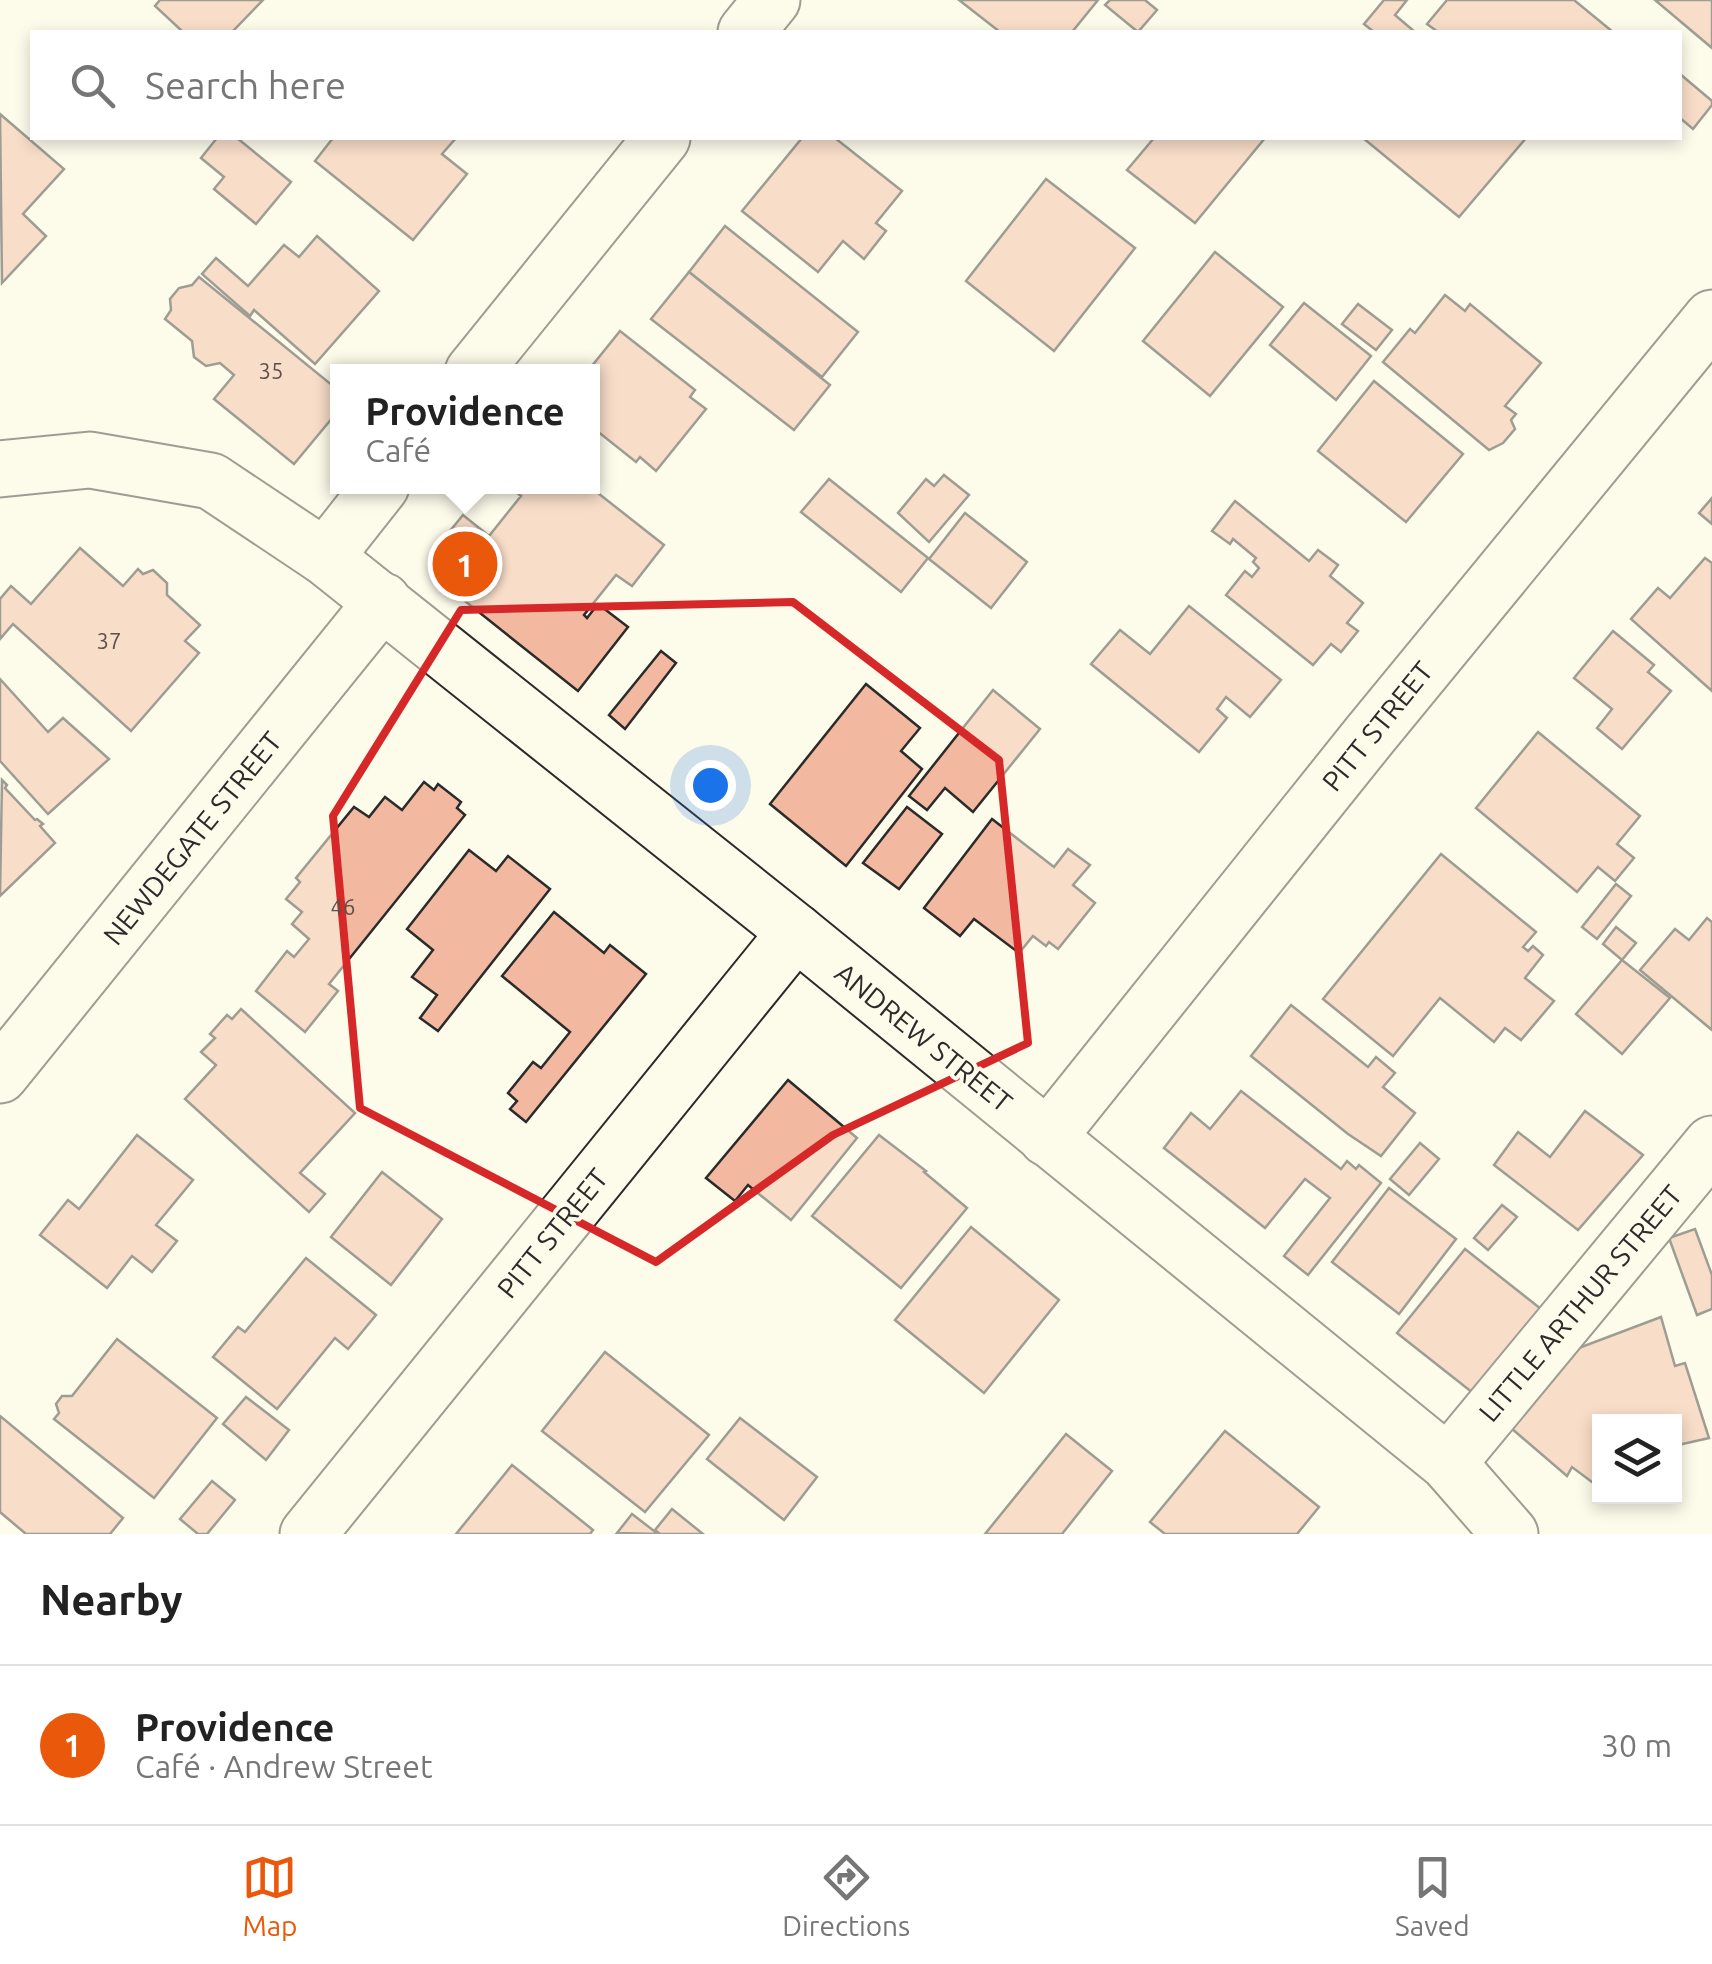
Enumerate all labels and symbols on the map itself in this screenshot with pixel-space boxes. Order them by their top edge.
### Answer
house number: 35 [259,358,283,383]
pin: 1 [432,526,498,602]
house number: 37 [97,628,121,653]
street label: PITT STREET [1316,655,1439,797]
street label: NEWDEGATE STREET [97,725,287,950]
your location [685,760,736,811]
house number: 46 [331,894,355,919]
street label: ANDREW STREET [830,956,1019,1118]
street label: PITT STREET [491,1162,614,1304]
street label: LITTLE ARTHUR STREET [1472,1179,1688,1427]

